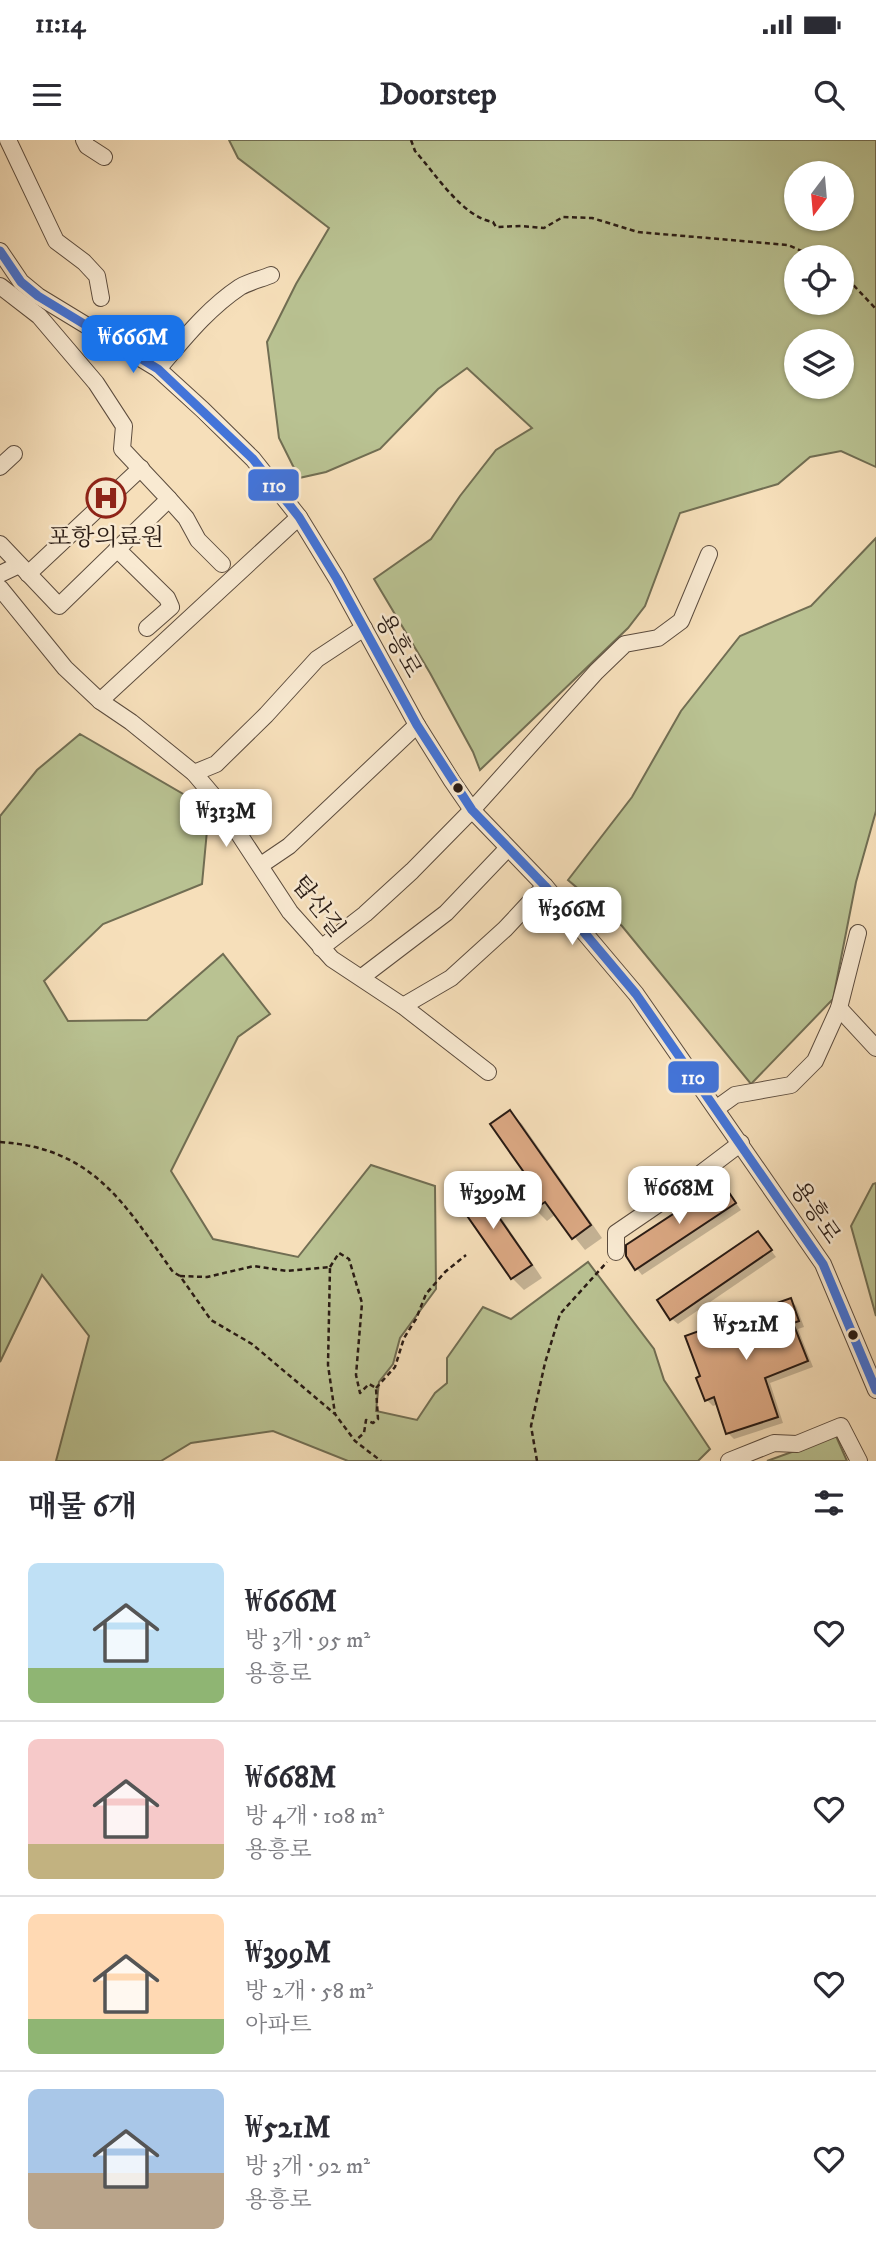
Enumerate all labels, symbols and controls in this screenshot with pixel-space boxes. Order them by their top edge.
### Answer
text: 11:14 [35,8,85,41]
text: Doorstep [379,75,497,115]
icon: menu [28,76,66,114]
icon: search [810,76,848,114]
north arrow [784,161,854,231]
map controls [784,161,854,399]
button: locate [784,245,854,315]
pin: ₩666M [84,316,182,375]
text: ₩666M [98,323,168,352]
button: layers [784,329,854,399]
line badge: 110 [247,468,300,502]
text: 110 [262,475,286,498]
hospital icon: 포항의료원 [85,477,127,519]
place label: 포항의료원 [48,523,164,553]
street label: 용흥로 [368,608,428,683]
unlabelled marker [451,781,465,795]
pin: ₩313M [177,790,275,849]
text: ₩313M [196,797,256,826]
street label: 탑산길 [285,870,351,943]
pin: ₩366M [523,888,621,947]
text: ₩366M [538,895,606,924]
line badge: 110 [667,1060,720,1094]
text: 110 [681,1067,705,1090]
pin: ₩668M [630,1166,728,1226]
pin: ₩399M [444,1172,542,1231]
text: ₩668M [644,1174,714,1203]
street label: 용흥로 [783,1175,847,1250]
text: ₩399M [460,1179,526,1208]
pin: ₩521M [697,1302,795,1362]
text: ₩521M [713,1310,779,1339]
unlabelled marker [846,1328,860,1342]
icon: filters [810,1484,848,1522]
text: 매물 6개 [28,1489,137,1526]
text: ₩666M [245,1584,337,1621]
icon: home [84,1591,168,1675]
icon: heart [810,1614,848,1652]
text: 방 3개 · 95 m² [245,1626,370,1655]
text: 용흥로 [245,1660,312,1689]
text: ₩668M [245,1760,336,1797]
icon: home [84,1767,168,1851]
icon: heart [810,1790,848,1828]
text: 방 4개 · 108 m² [245,1802,384,1831]
text: 용흥로 [245,1836,312,1865]
text: ₩399M [245,1935,331,1972]
icon: home [84,1942,168,2026]
icon: heart [810,1965,848,2003]
text: 방 2개 · 58 m² [245,1977,373,2006]
text: 아파트 [245,2011,312,2040]
text: ₩521M [245,2110,331,2147]
icon: home [84,2117,168,2201]
icon: heart [810,2140,848,2178]
text: 방 3개 · 92 m² [245,2152,370,2181]
text: 용흥로 [245,2186,312,2215]

